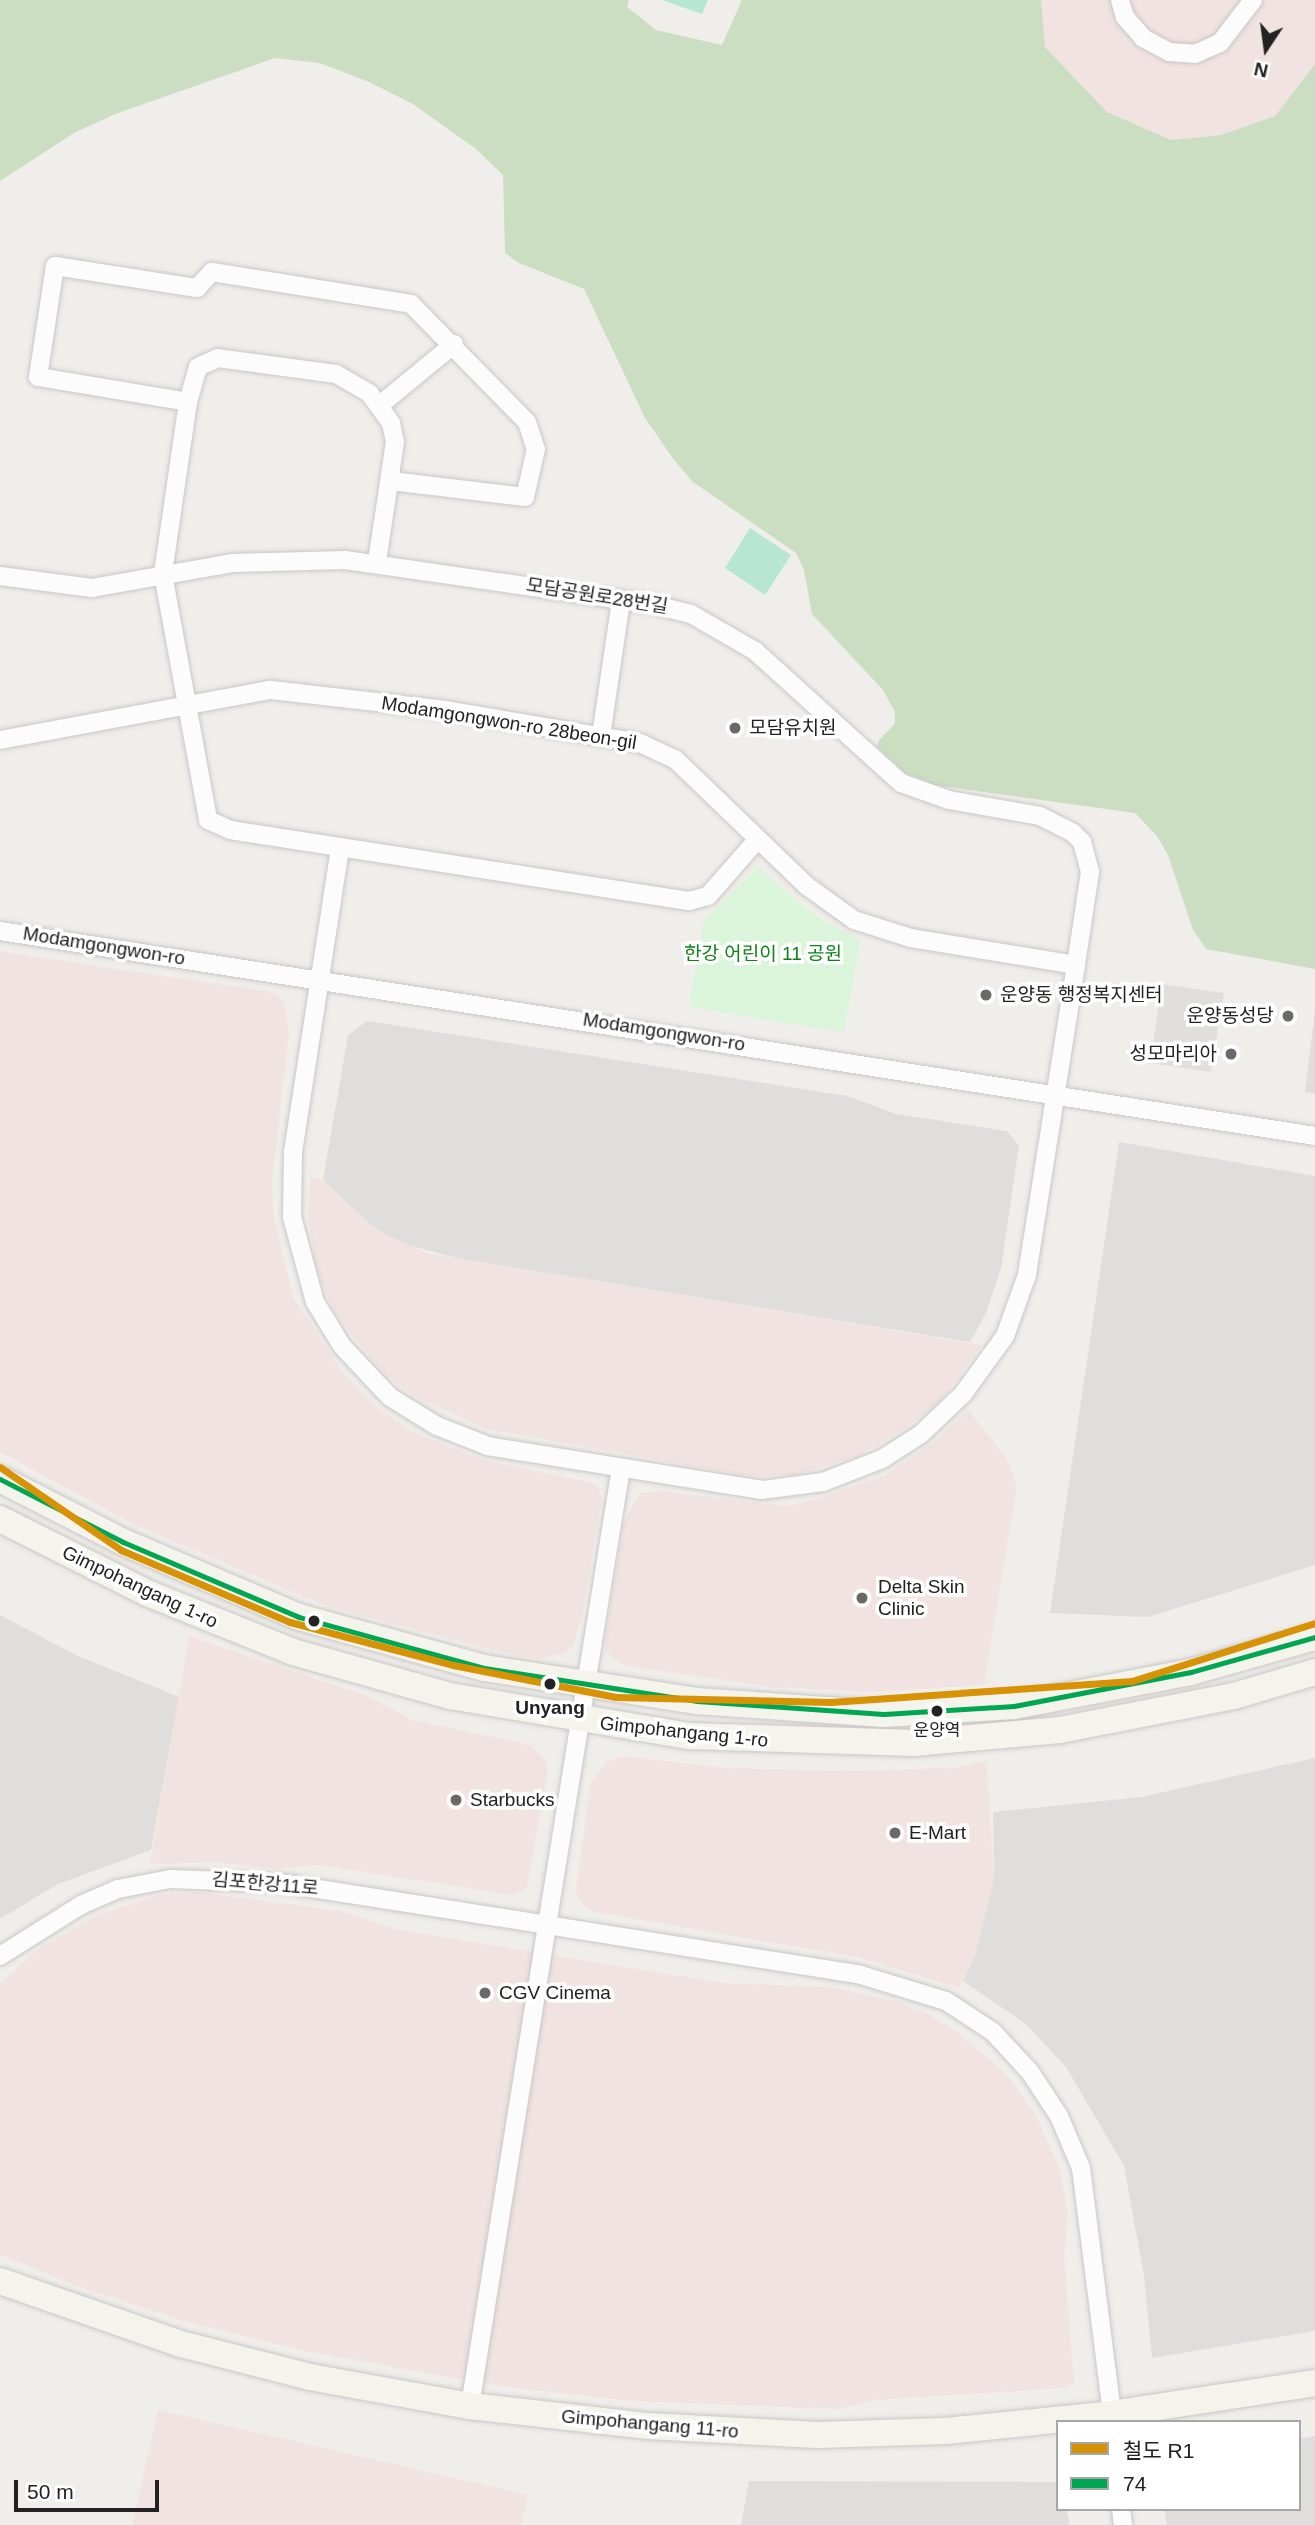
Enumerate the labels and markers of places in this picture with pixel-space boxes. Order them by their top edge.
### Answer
place label: 모담유치원 [749,717,836,739]
marker: 모담유치원 [727,720,743,736]
place label: 운양동 행정복지센터 [1000,984,1163,1006]
marker: 운양동 행정복지센터 [978,987,994,1003]
place label: 운양동성당 [1187,1005,1274,1027]
marker: 운양동성당 [1280,1008,1296,1024]
place label: 성모마리아 [1130,1043,1217,1065]
marker: 성모마리아 [1223,1046,1239,1062]
place label: Delta Skin Clinic [878,1576,965,1620]
marker: Delta Skin Clinic [852,1588,872,1608]
unlabelled marker [307,1614,321,1628]
marker: Unyang [540,1674,560,1694]
place label: Unyang [515,1697,585,1719]
marker: 운양역 [930,1704,944,1718]
place label: 운양역 [914,1721,960,1741]
place label: Starbucks [470,1789,554,1811]
marker: Starbucks [448,1792,464,1808]
place label: E-Mart [909,1822,966,1844]
marker: E-Mart [887,1825,903,1841]
place label: CGV Cinema [499,1982,611,2004]
marker: CGV Cinema [477,1985,493,2001]

